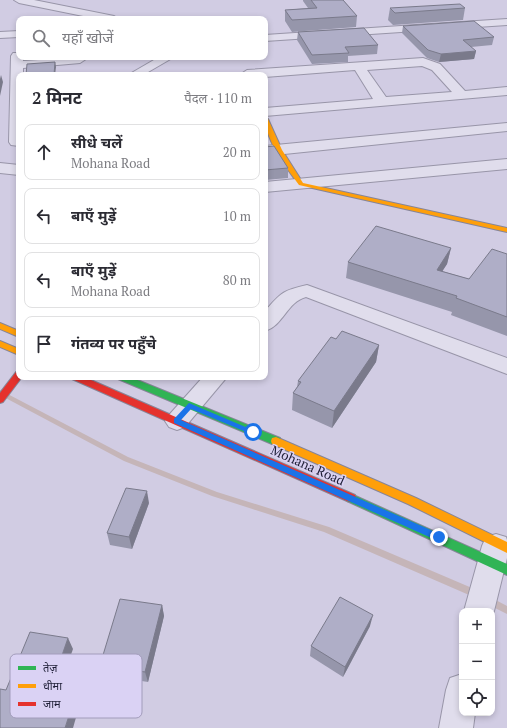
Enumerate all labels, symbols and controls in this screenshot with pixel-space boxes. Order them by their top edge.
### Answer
search box [16,16,268,60]
icon: search [30,27,52,49]
text: यहाँ खोजें [62,27,113,47]
text: 2 मिनट [32,86,82,109]
text: पैदल · 110 m [184,89,252,107]
text: सीधे चलें [71,132,122,152]
icon: ahead [33,141,55,163]
text: 20 m [223,143,251,161]
text: Mohana Road [71,154,150,172]
icon: left [33,205,55,227]
text: बाएँ मुड़ें [71,205,116,225]
text: 10 m [223,207,251,225]
text: बाएँ मुड़ें [71,260,116,280]
icon: left [33,269,55,291]
text: 80 m [223,271,251,289]
text: Mohana Road [71,282,150,300]
icon: arrive [33,333,55,355]
text: गंतव्य पर पहुँचे [71,333,156,353]
route start [244,423,262,441]
street label: Mohana Road [268,441,348,489]
route end [430,528,448,546]
map controls [459,608,495,716]
button: + [459,608,495,644]
button: − [459,644,495,680]
legend [10,654,142,718]
text: तेज़ [43,661,58,675]
text: धीमा [43,679,62,693]
button: locate [459,680,495,716]
text: जाम [43,697,61,711]

